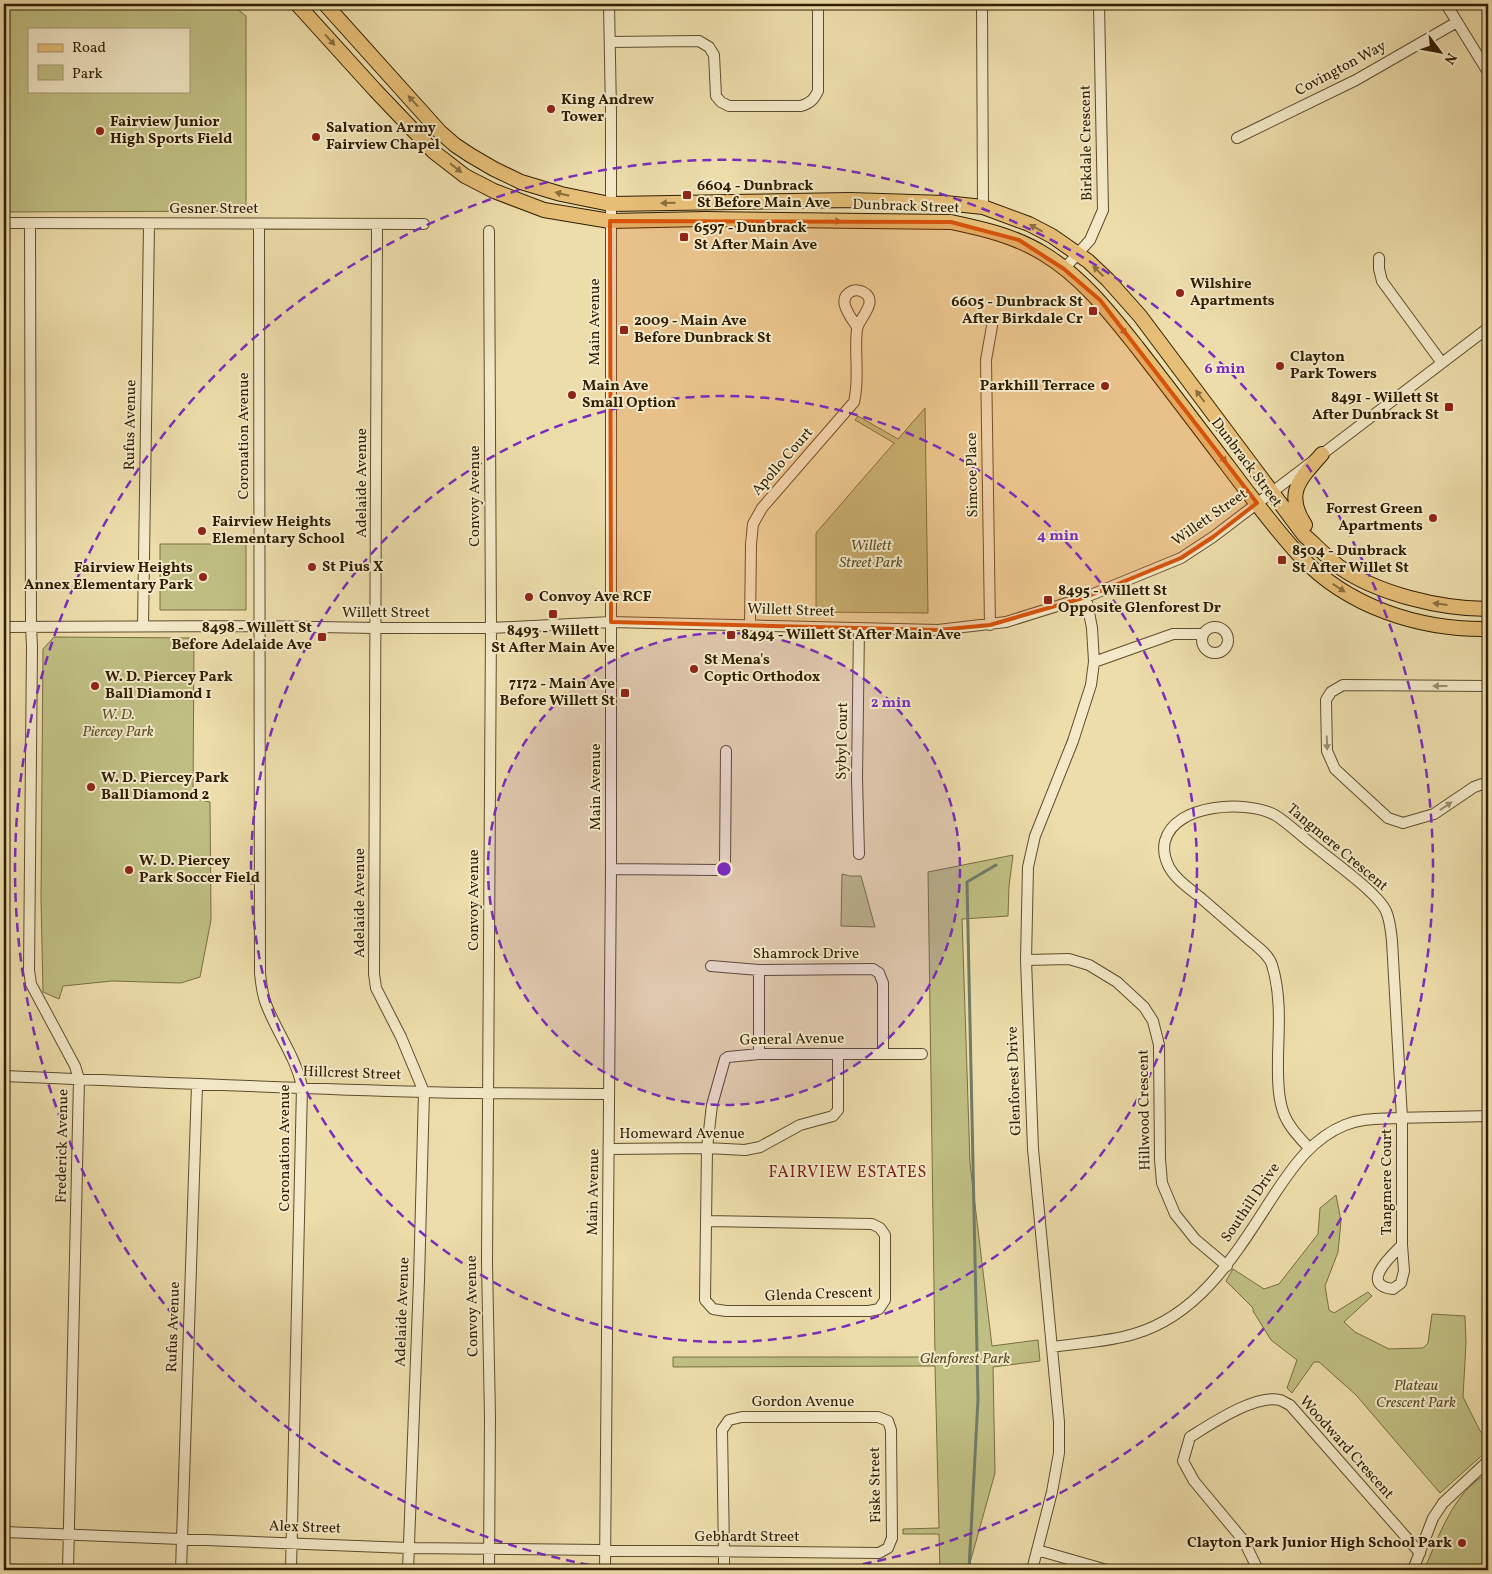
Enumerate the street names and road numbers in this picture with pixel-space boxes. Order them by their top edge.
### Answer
street label: Covington Way [1292,36,1390,102]
street label: Birkdale Crescent [1075,85,1099,201]
street label: Dunbrack Street [852,195,960,219]
street label: Gesner Street [169,199,259,220]
street label: Main Avenue [585,279,606,365]
street label: Coronation Avenue [234,372,255,500]
street label: Rufus Avenue [120,379,142,471]
street label: Dunbrack Street [1205,414,1287,512]
street label: Apollo Court [747,423,819,501]
street label: Adelaide Avenue [352,428,373,538]
street label: Simcoe Place [962,432,984,518]
street label: Convoy Avenue [465,445,486,547]
street label: Willett Street [1168,484,1252,552]
street label: Willett Street [747,599,835,623]
street label: Willett Street [342,603,430,624]
street label: Sybyl Court [832,702,854,780]
street label: Main Avenue [586,744,607,830]
street label: Tangmere Crescent [1282,799,1392,897]
street label: Adelaide Avenue [350,848,371,958]
street label: Convoy Avenue [464,849,485,951]
street label: Shamrock Drive [753,944,859,965]
street label: Glenforest Drive [1003,1026,1027,1136]
street label: General Avenue [740,1029,844,1051]
street label: Hillwood Crescent [1133,1049,1157,1171]
street label: Hillcrest Street [302,1062,402,1086]
street label: Coronation Avenue [275,1084,296,1212]
street label: Frederick Avenue [52,1089,74,1203]
street label: Homeward Avenue [619,1124,745,1145]
street label: Tangmere Court [1377,1129,1398,1235]
street label: Main Avenue [583,1148,605,1236]
street label: Southill Drive [1217,1159,1285,1247]
street label: Convoy Avenue [462,1255,484,1357]
street label: Adelaide Avenue [391,1257,415,1367]
street label: Rufus Avenue [162,1281,186,1373]
street label: Glenda Crescent [765,1283,873,1307]
street label: Gordon Avenue [752,1392,854,1413]
street label: Woodward Crescent [1294,1392,1398,1504]
street label: Fiske Street [865,1447,887,1523]
street label: Alex Street [269,1516,341,1540]
street label: Gebhardt Street [695,1527,799,1548]

